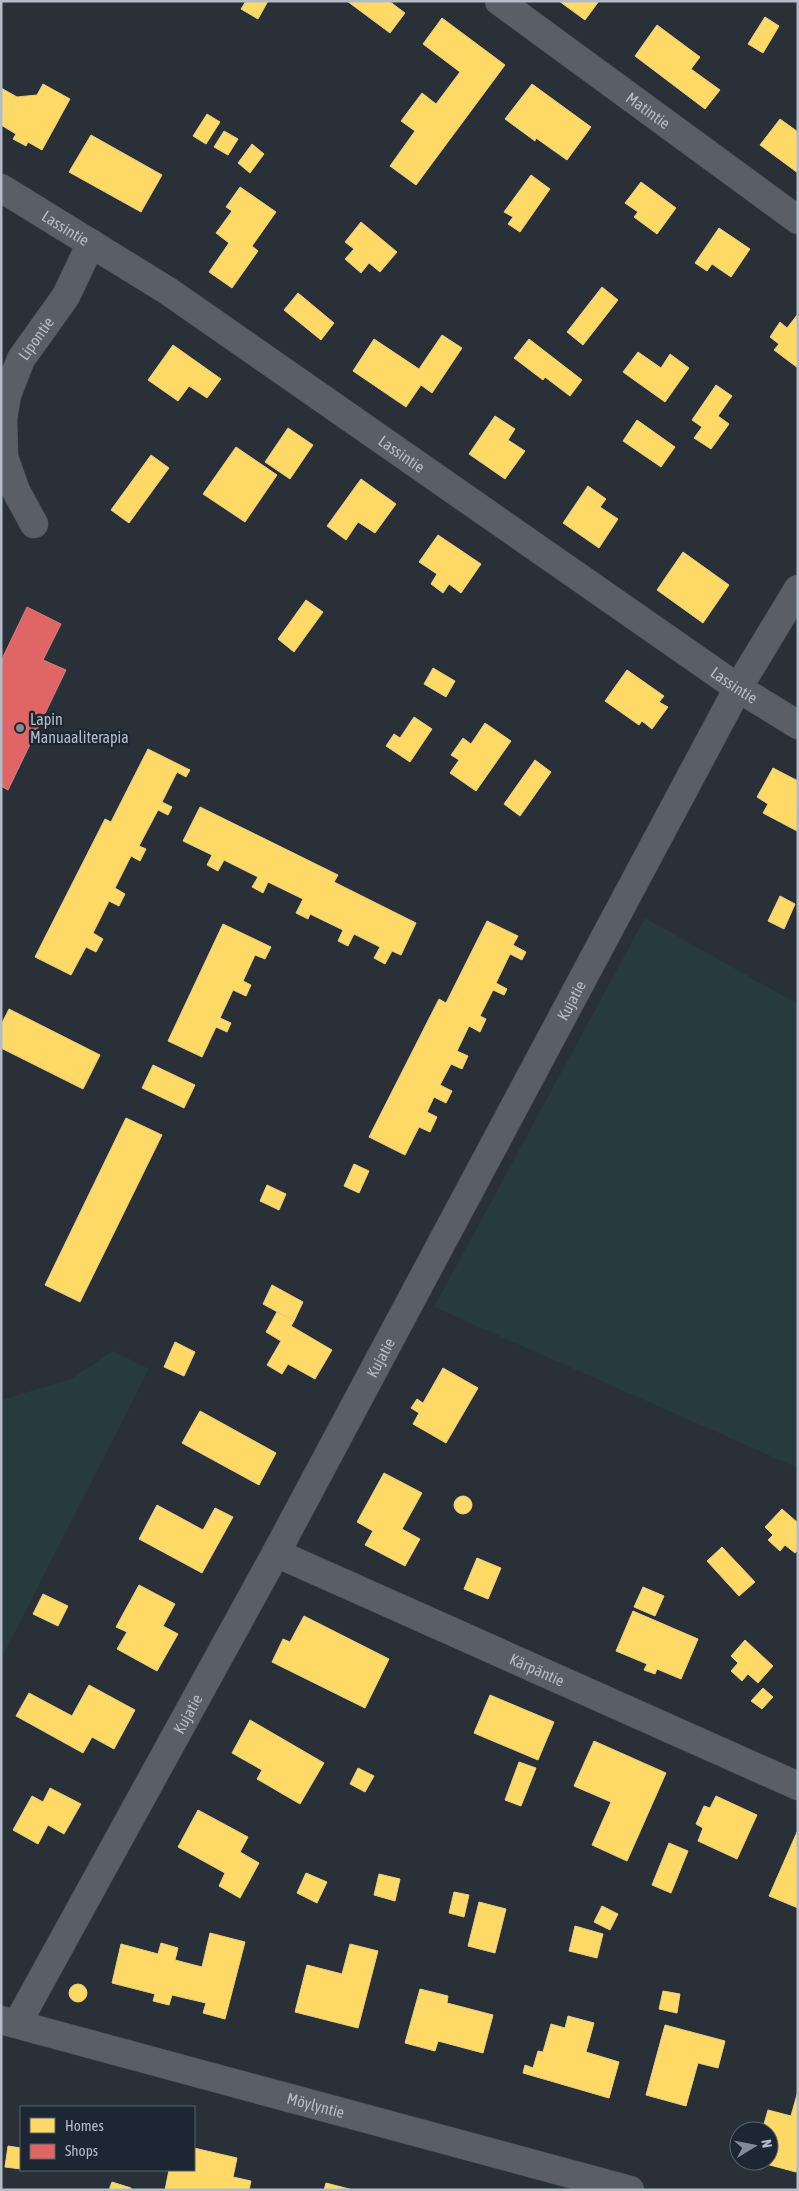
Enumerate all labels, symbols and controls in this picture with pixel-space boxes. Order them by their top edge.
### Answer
street label: Matintie [623,88,674,132]
street label: Lassintie [39,207,93,249]
street label: Lipontie [14,313,57,363]
street label: Lassintie [375,432,428,476]
street label: Lassintie [708,663,761,707]
place label: Lapin Manuaaliterapia [30,710,129,747]
marker: Lapin Manuaaliterapia [14,722,26,734]
street label: Kujatie [553,978,589,1023]
street label: Kujatie [362,1335,398,1380]
street label: Kärpäntie [507,1650,567,1690]
street label: Kujatie [170,1691,206,1737]
street label: Möylyntie [285,2089,346,2121]
legend [20,2106,195,2171]
text: Homes [65,2117,104,2134]
north arrow [729,2121,779,2171]
text: N [758,2138,775,2149]
text: Shops [65,2142,98,2159]

